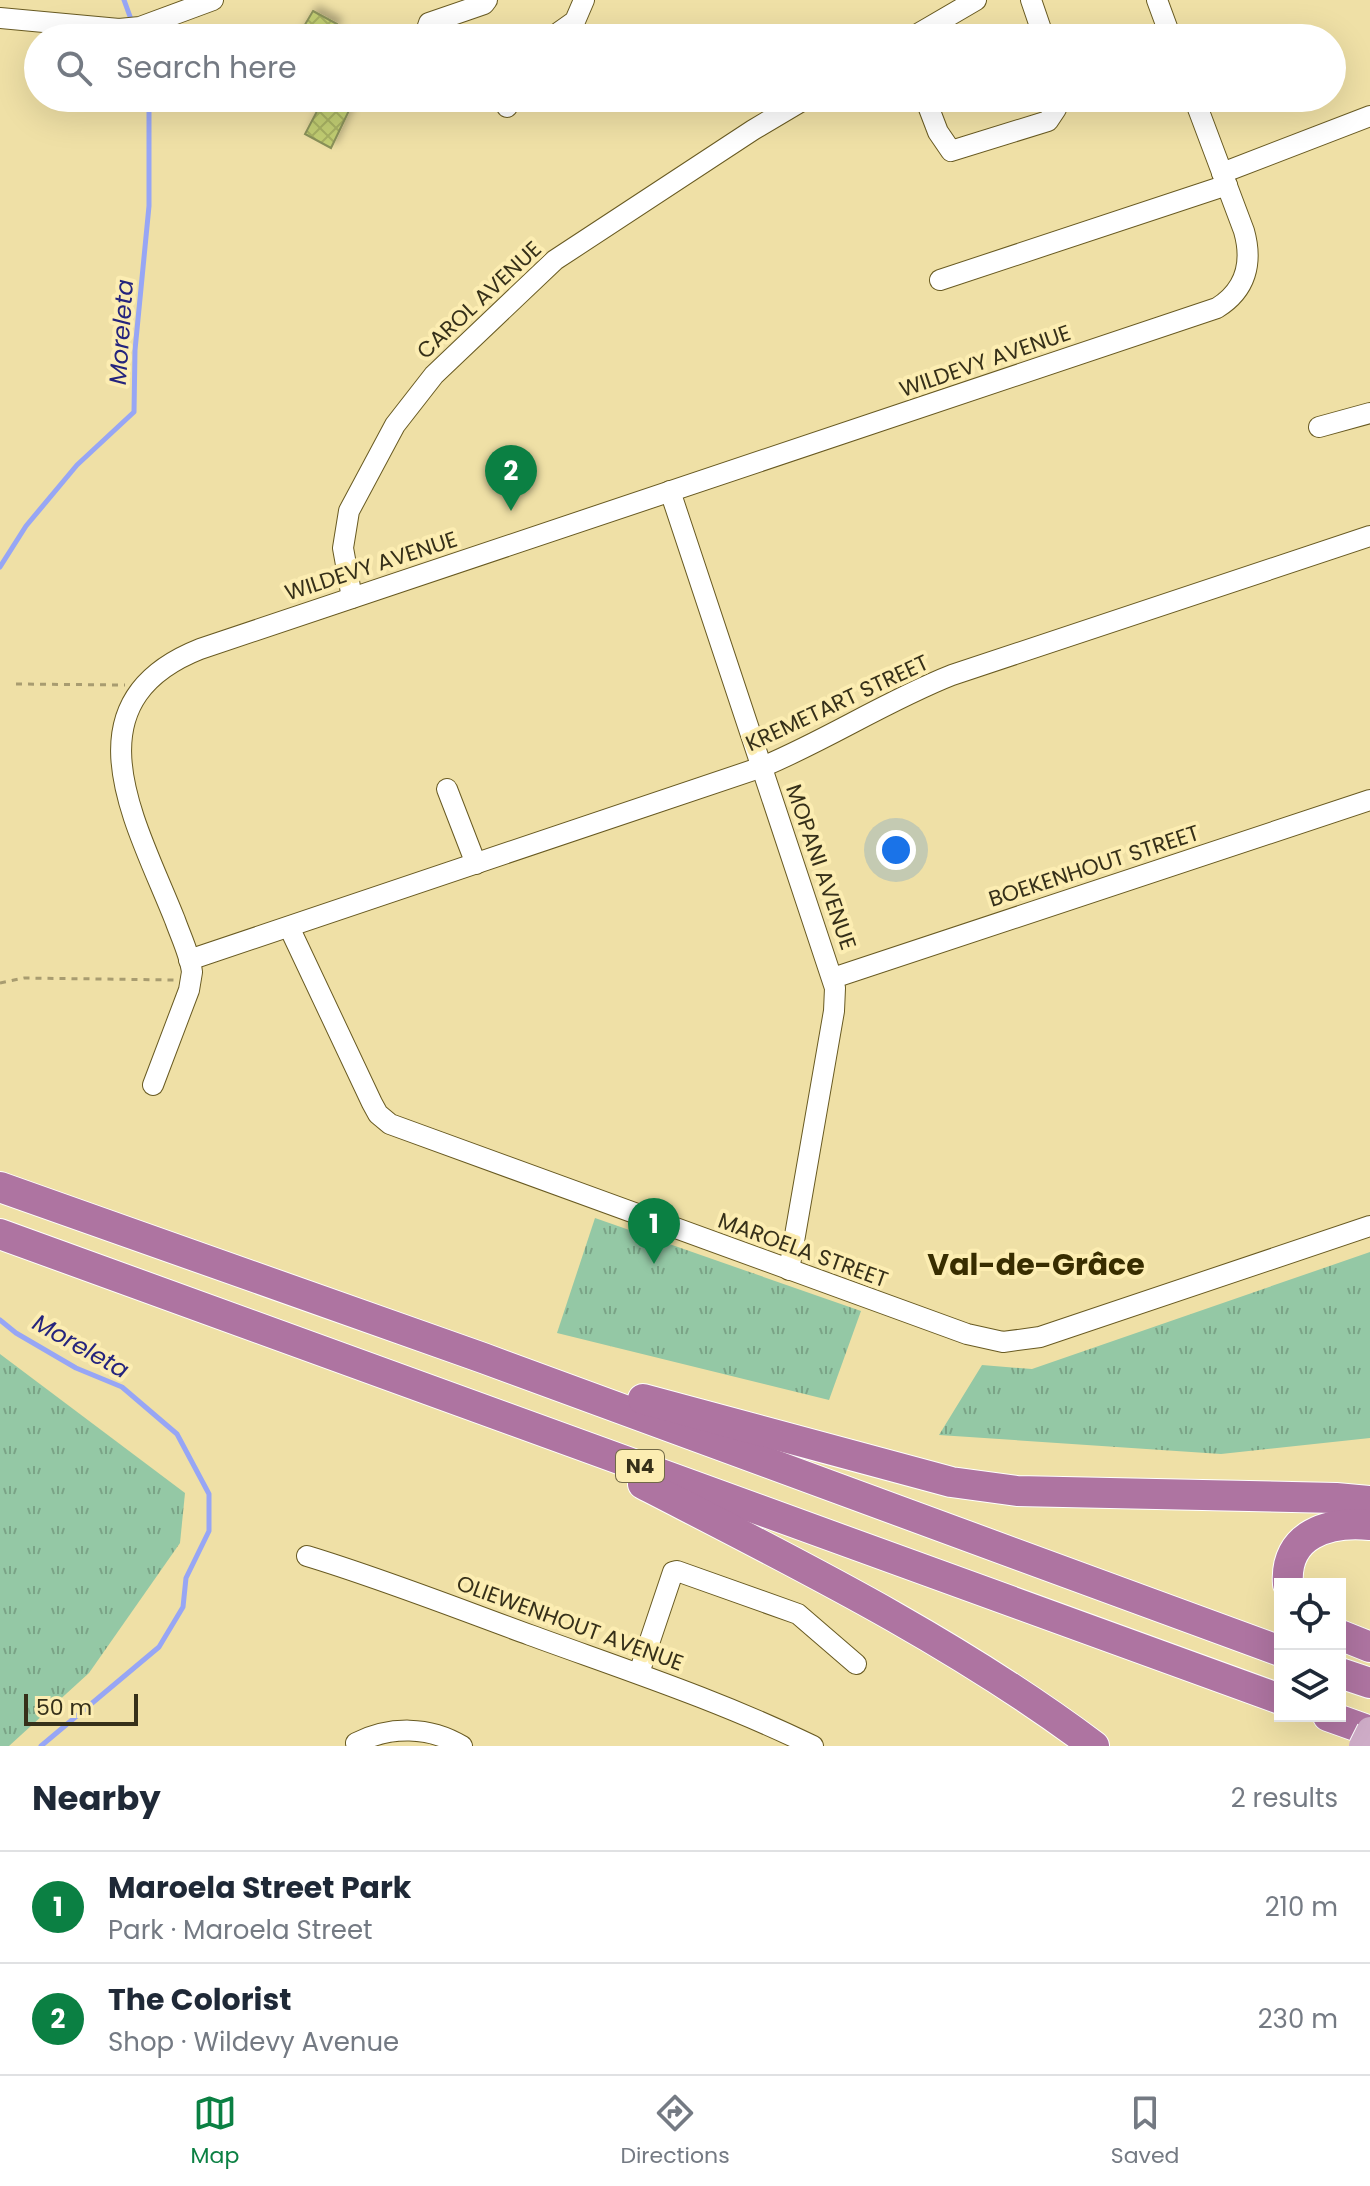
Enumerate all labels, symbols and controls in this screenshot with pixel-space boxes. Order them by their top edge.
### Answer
search box [24,24,1346,112]
icon: search [52,46,96,90]
text: Search here [116,46,297,89]
street label: CAROL AVENUE [410,234,548,366]
water label: Moreleta [101,278,141,386]
street label: WILDEVY AVENUE [895,317,1075,405]
pin: 2 [485,445,537,511]
street label: WILDEVY AVENUE [281,524,461,608]
street label: KREMETART STREET [740,647,934,759]
street label: MOPANI AVENUE [778,780,864,954]
street label: BOEKENHOUT STREET [985,817,1203,915]
your location [876,830,916,870]
pin: 1 [628,1198,680,1264]
street label: MAROELA STREET [714,1205,892,1295]
district label: Val-de-Grâce [927,1243,1145,1286]
water label: Moreleta [27,1306,135,1386]
road number: N4 [616,1450,664,1482]
street label: OLIEWENHOUT AVENUE [452,1567,688,1679]
map controls [1274,1578,1346,1722]
button: locate [1274,1578,1346,1650]
button: layers [1274,1650,1346,1722]
scale bar [24,1690,138,1726]
text: 50 m [36,1692,92,1723]
text: Nearby [32,1774,161,1822]
text: 2 results [1231,1780,1338,1816]
text: Maroela Street Park [108,1866,411,1909]
text: 1 [53,1889,63,1925]
text: 210 m [1265,1889,1338,1925]
text: Park · Maroela Street [108,1912,373,1948]
text: The Colorist [108,1978,291,2021]
text: 2 [51,2001,65,2037]
text: 230 m [1258,2001,1338,2037]
text: Shop · Wildevy Avenue [108,2024,399,2060]
tab: Map [191,2091,239,2172]
tab: Directions [620,2091,730,2172]
tab: Saved [1111,2091,1179,2172]

